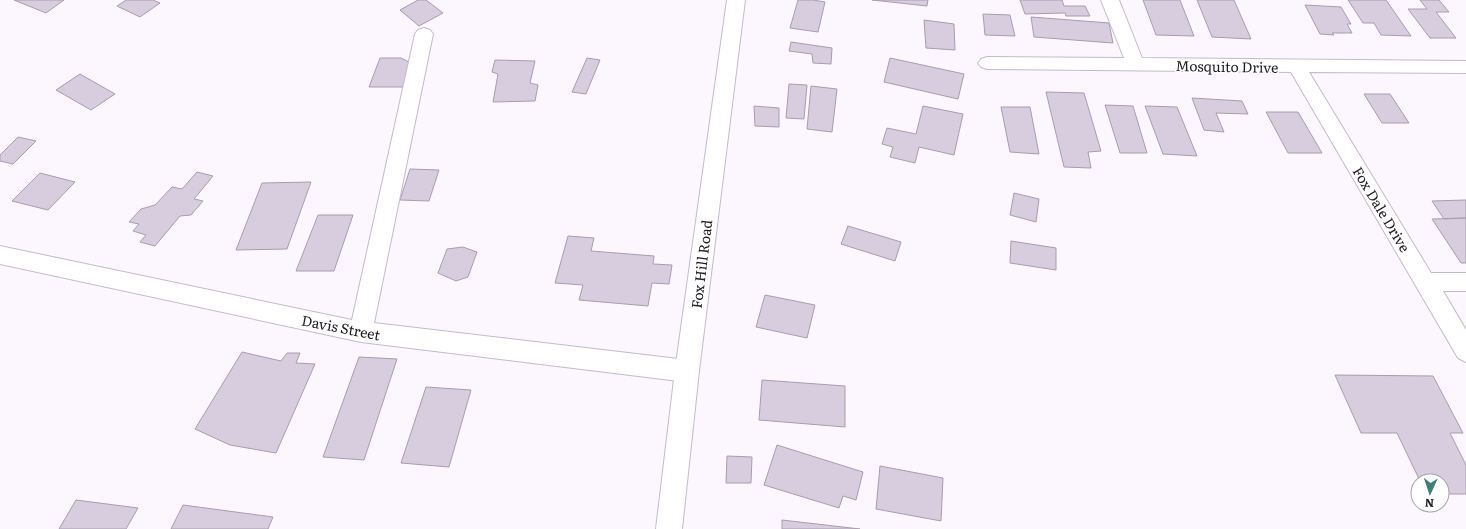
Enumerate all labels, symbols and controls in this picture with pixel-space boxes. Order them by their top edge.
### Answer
street label: Mosquito Drive [1175,55,1279,77]
street label: Fox Dale Drive [1349,163,1415,255]
street label: Fox Hill Road [686,218,716,310]
street label: Davis Street [300,310,382,344]
north arrow [1410,473,1450,513]
text: N [1424,496,1434,512]

